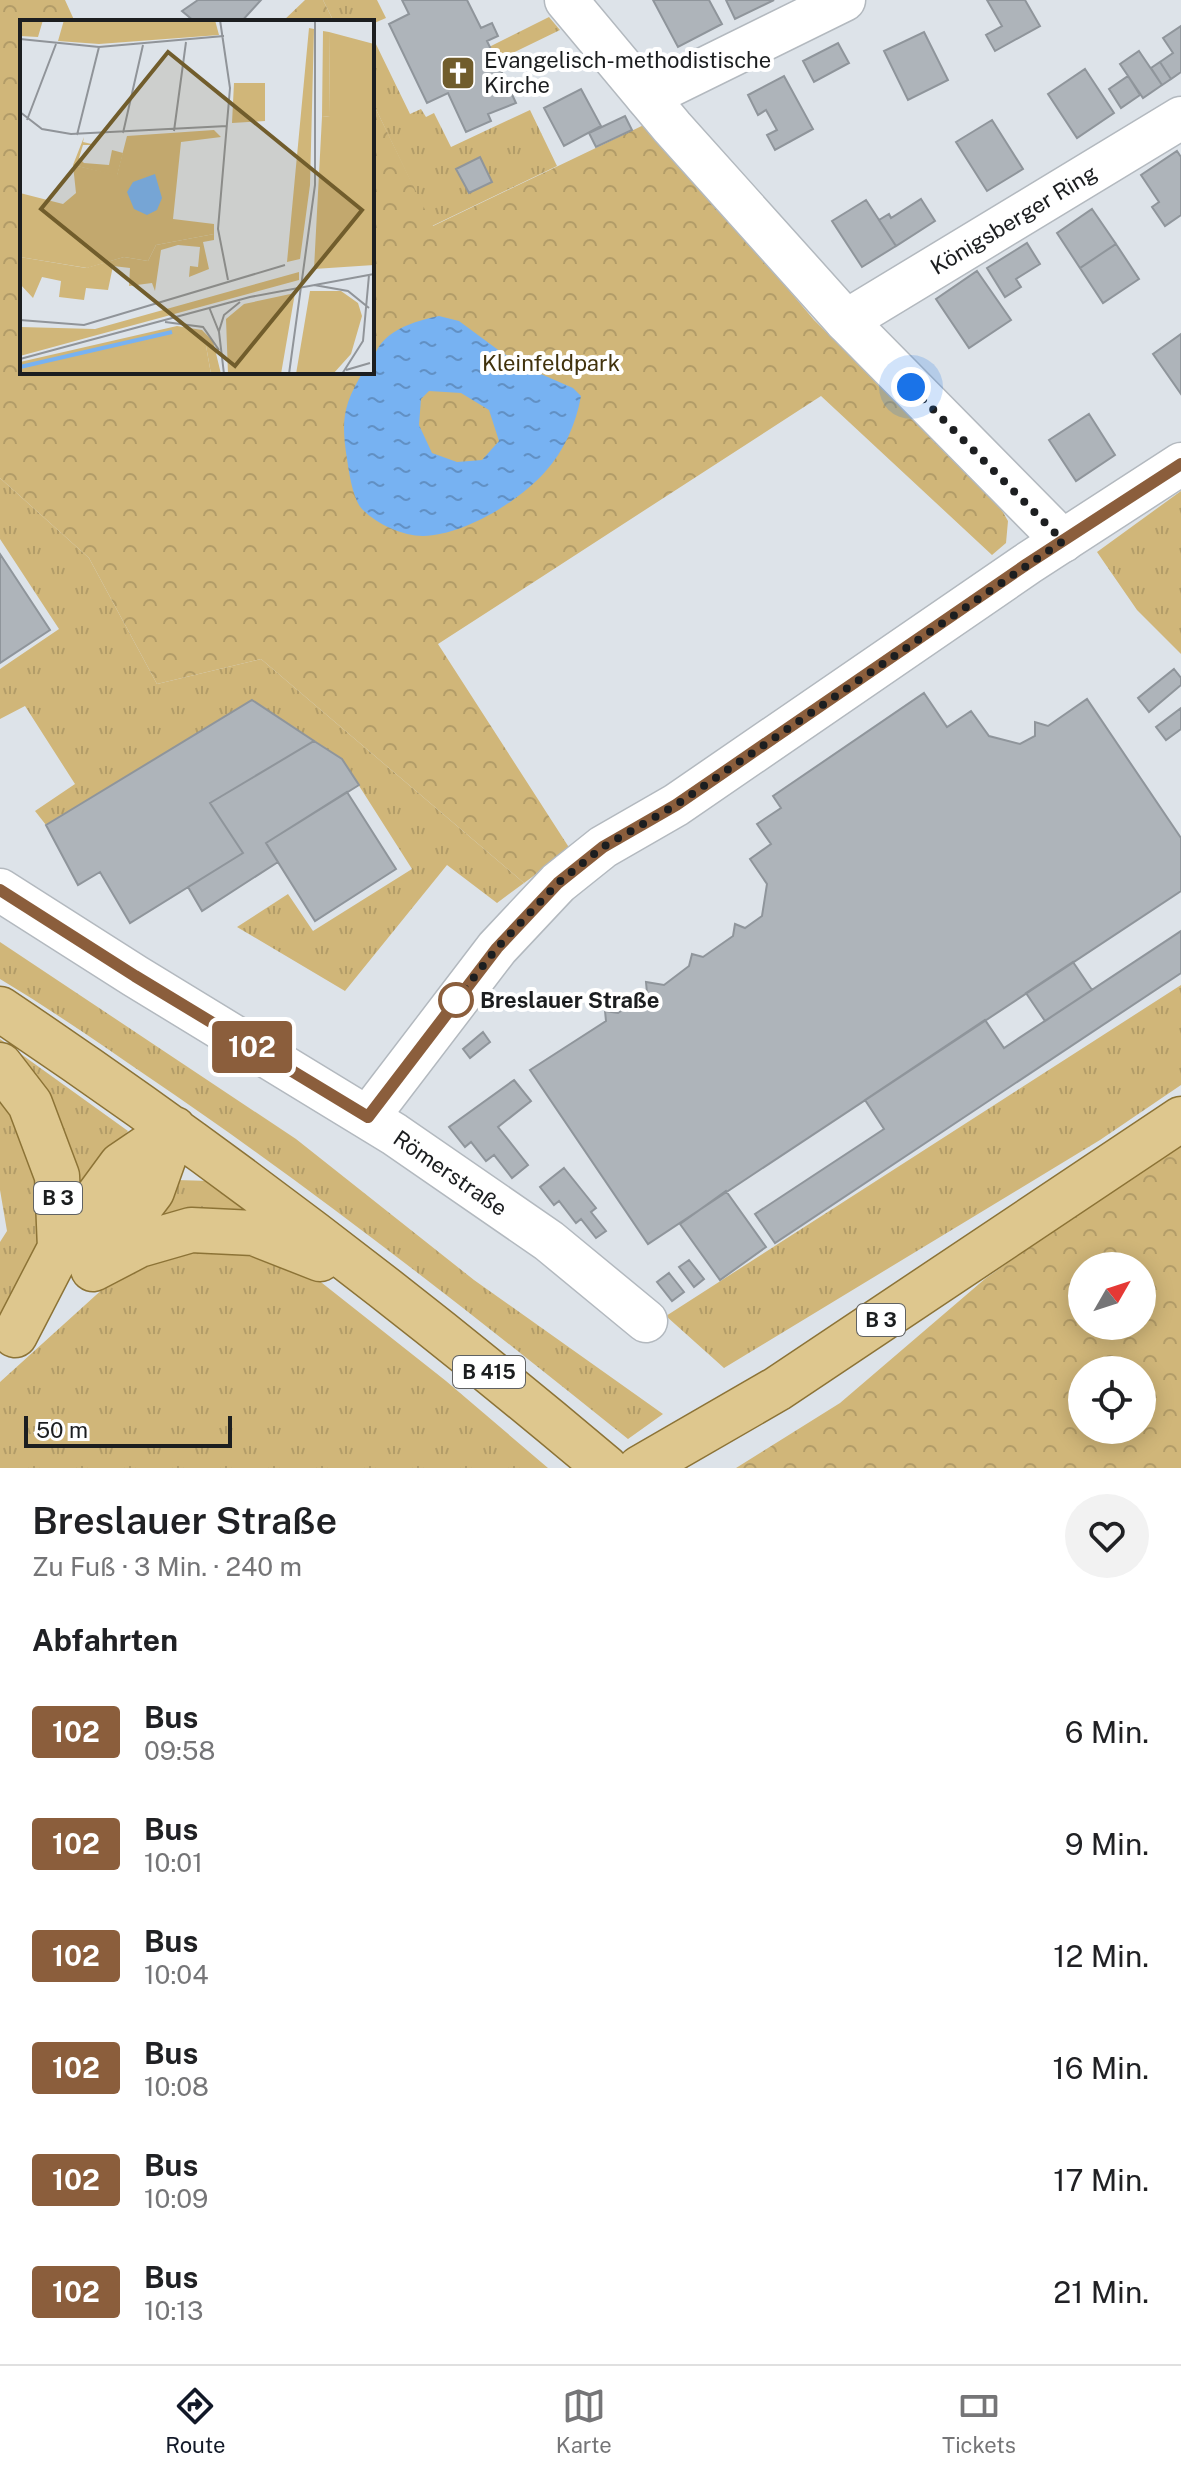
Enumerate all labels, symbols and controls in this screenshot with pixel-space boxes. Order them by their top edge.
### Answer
inset map [20,20,374,374]
place label: Evangelisch-methodistische Kirche [484,47,771,98]
church icon: Evangelisch-methodistische Kirche [439,54,477,92]
street label: Königsberger Ring [926,159,1102,280]
park label: Kleinfeldpark [482,350,620,376]
your location [891,367,931,407]
marker: Breslauer Straße [439,983,473,1017]
place label: Breslauer Straße [480,987,660,1013]
line badge: 102 [206,1021,298,1073]
text: 102 [228,1030,276,1063]
street label: Römerstraße [389,1125,512,1221]
road number: B 3 [34,1182,82,1214]
north arrow [1068,1252,1156,1340]
map controls [1068,1252,1156,1444]
road number: B 3 [857,1304,905,1336]
road number: B 415 [453,1356,525,1388]
button: locate [1068,1356,1156,1444]
scale bar [24,1412,232,1448]
text: 50 m [36,1417,88,1443]
button: heart [1065,1494,1149,1578]
text: Breslauer Straße [32,1498,337,1543]
text: Zu Fuß · 3 Min. · 240 m [32,1551,302,1582]
text: Abfahrten [32,1622,178,1658]
text: Bus [144,1699,198,1735]
text: 6 Min. [1065,1714,1149,1750]
text: 102 [52,1715,100,1748]
text: 09:58 [144,1735,215,1766]
text: Bus [144,1811,198,1847]
text: 9 Min. [1065,1826,1149,1862]
text: 102 [52,1827,100,1860]
text: 10:01 [144,1847,203,1878]
text: Bus [144,1923,198,1959]
text: 12 Min. [1053,1938,1149,1974]
text: 102 [52,1939,100,1972]
text: 10:04 [144,1959,209,1990]
text: Bus [144,2035,198,2071]
text: 16 Min. [1053,2050,1149,2086]
text: 102 [52,2051,100,2084]
text: 10:08 [144,2071,209,2102]
text: Bus [144,2147,198,2183]
text: 17 Min. [1053,2162,1149,2198]
text: 102 [52,2163,100,2196]
text: 10:09 [144,2183,208,2214]
text: Bus [144,2259,198,2295]
text: 21 Min. [1053,2274,1149,2310]
text: 102 [52,2275,100,2308]
text: 10:13 [144,2295,203,2326]
tab: Route [165,2384,226,2458]
tab: Karte [556,2384,612,2458]
tab: Tickets [942,2384,1016,2458]

